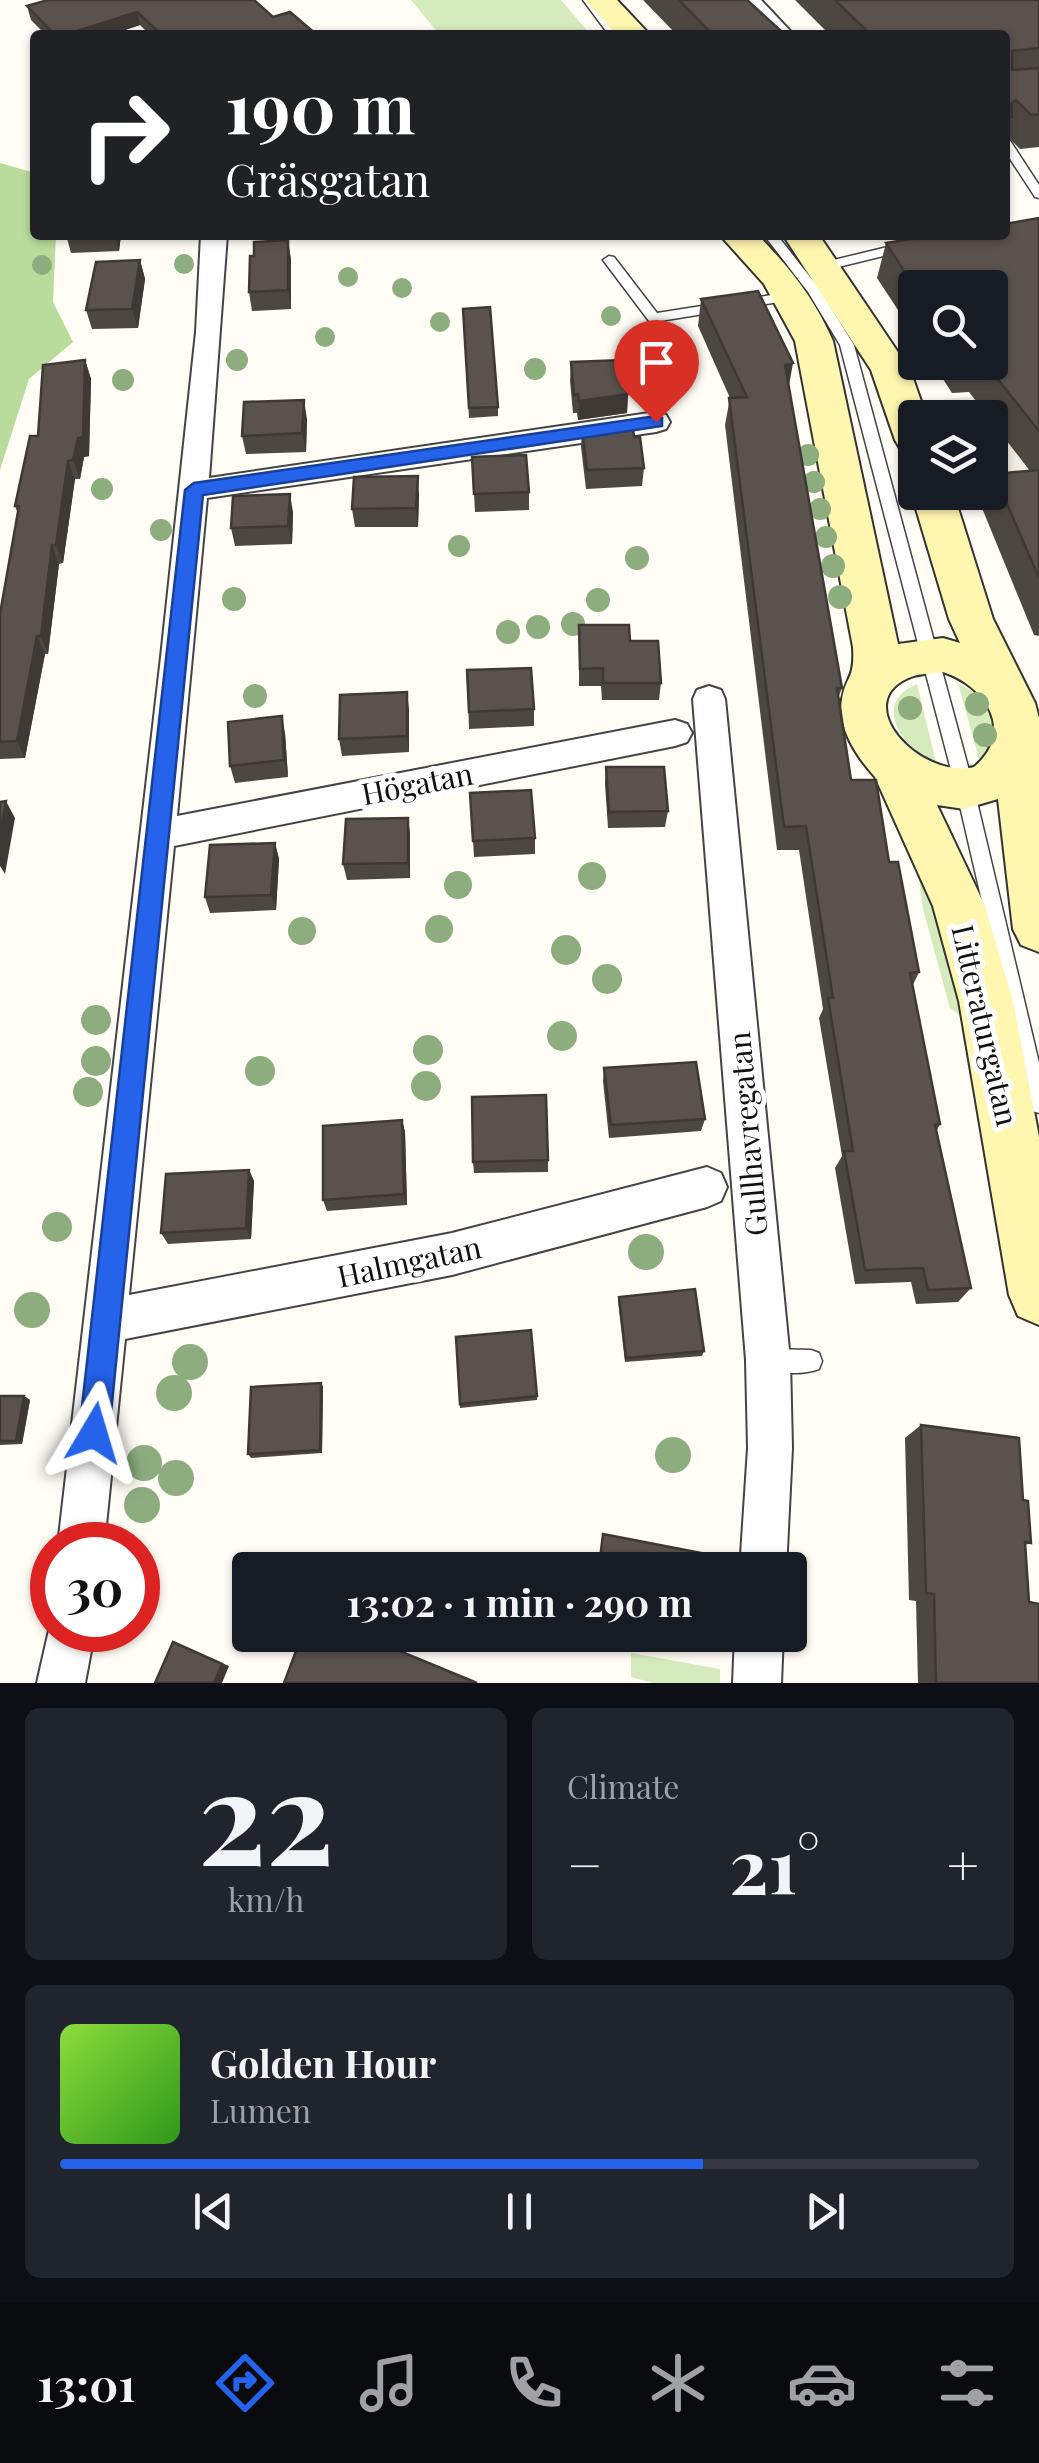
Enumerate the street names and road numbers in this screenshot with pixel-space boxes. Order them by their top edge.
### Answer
street label: Högatan [358,753,476,813]
street label: Litteraturgatan [943,920,1029,1130]
street label: Gullhavregatan [718,1030,776,1238]
street label: Halmgatan [333,1226,485,1296]

